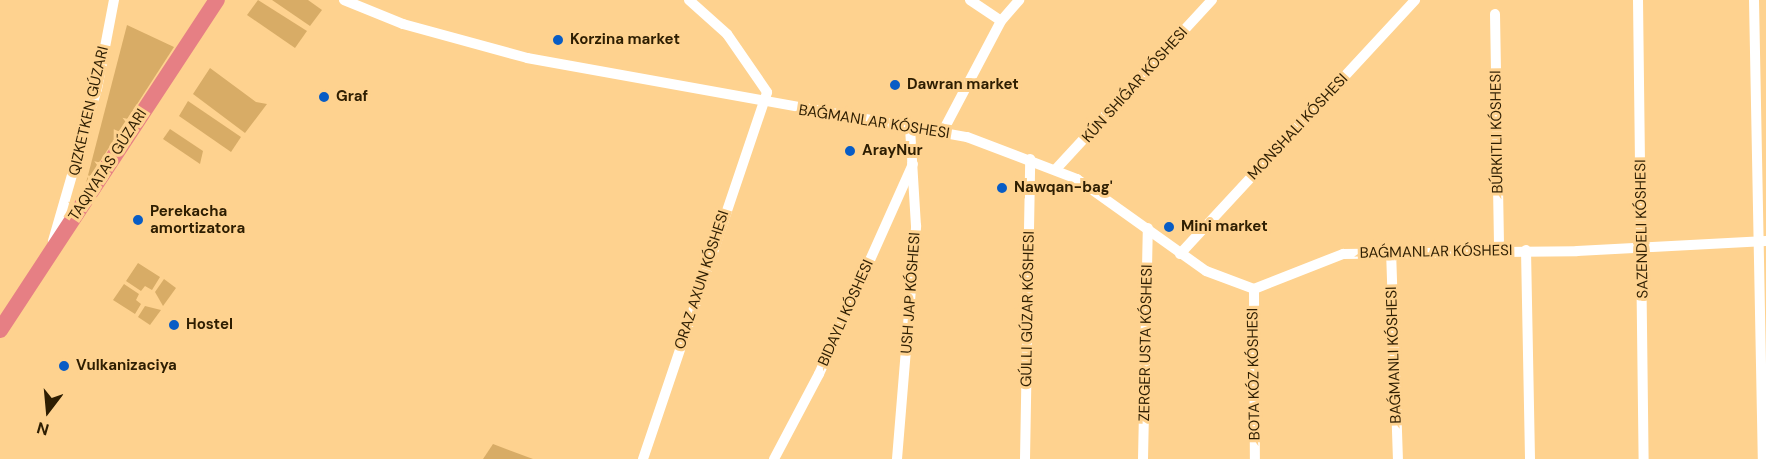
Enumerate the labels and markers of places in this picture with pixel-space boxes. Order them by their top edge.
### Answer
place label: Korzina market [570,31,680,49]
marker: Korzina market [551,33,565,47]
place label: Dawran market [907,76,1019,94]
marker: Dawran market [888,78,902,92]
place label: Graf [336,88,368,106]
marker: Graf [317,90,331,104]
place label: ArayNur [862,142,923,160]
marker: ArayNur [843,144,857,158]
place label: Nawqan-bag' [1014,179,1113,197]
marker: Nawqan-bag' [995,181,1009,195]
place label: Perekacha amortizatora [150,202,245,237]
marker: Perekacha amortizatora [131,213,145,227]
place label: Mini market [1181,218,1268,236]
marker: Mini market [1162,220,1176,234]
place label: Hostel [186,316,233,334]
marker: Hostel [167,318,181,332]
place label: Vulkanizaciya [76,357,177,375]
marker: Vulkanizaciya [57,359,71,373]

